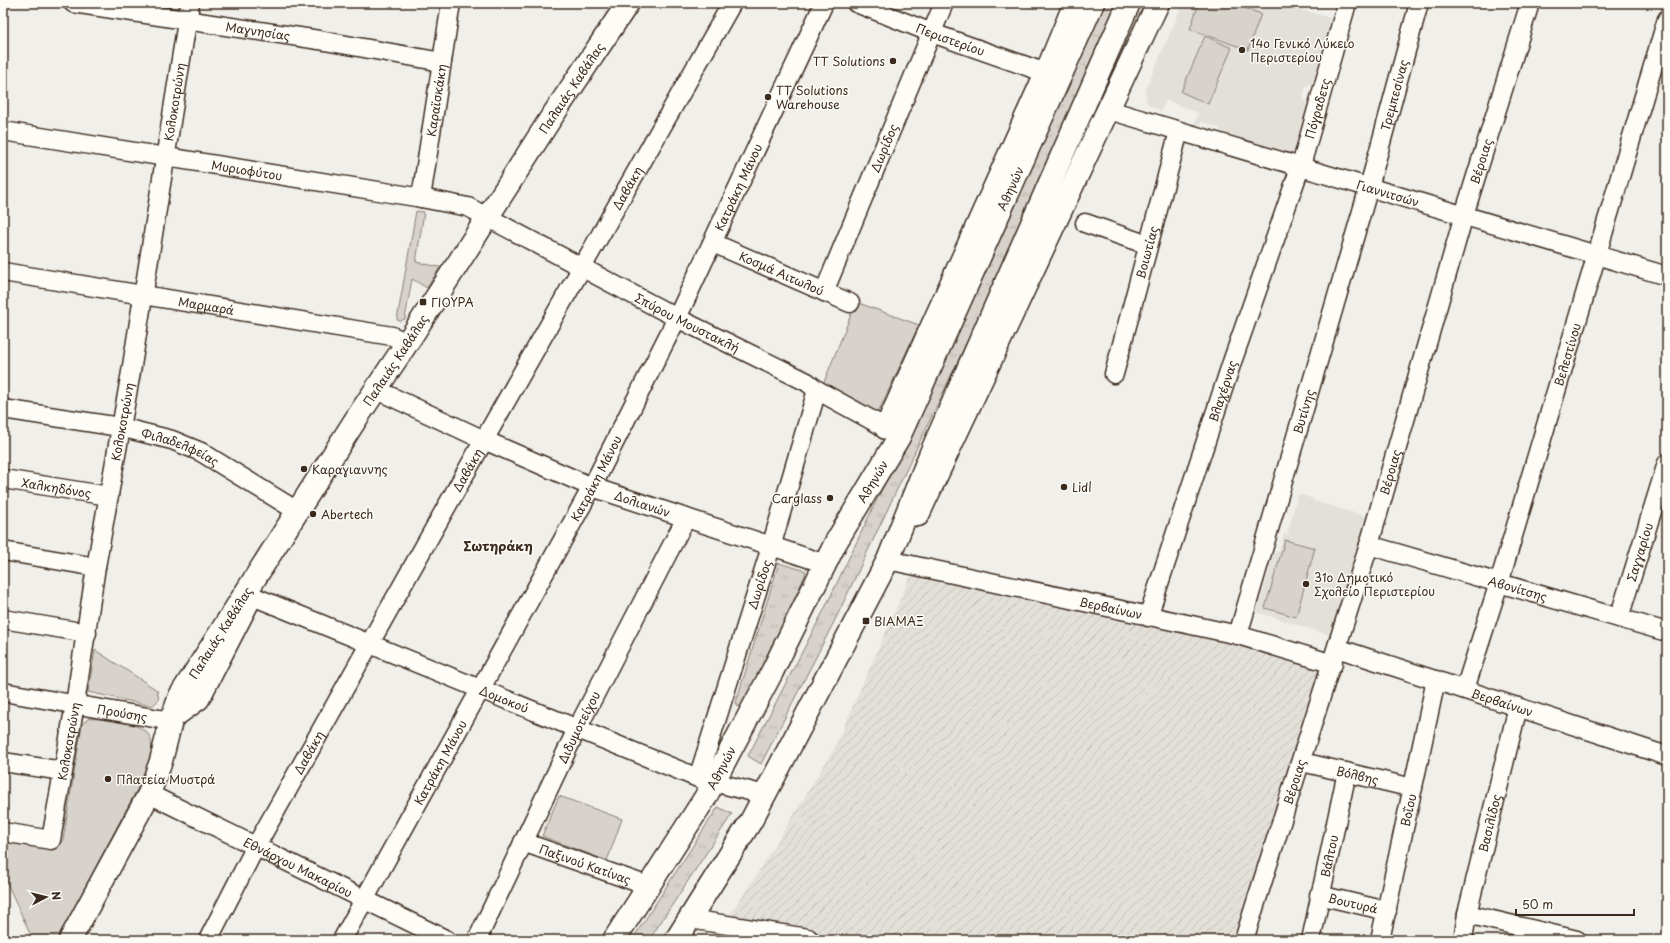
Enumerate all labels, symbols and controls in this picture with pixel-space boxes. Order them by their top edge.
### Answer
street label: Μαγνησίας [224,17,291,45]
street label: Περιστερίου [913,18,987,60]
place label: 14ο Γενικό Λύκειο Περιστερίου [1250,34,1355,66]
street label: Παλαιάς Καβάλας [534,39,608,137]
marker: 14ο Γενικό Λύκειο Περιστερίου [1237,45,1247,55]
place label: TT Solutions [813,52,886,70]
marker: TT Solutions [888,56,898,66]
street label: Τρεμπεσίνας [1376,57,1412,133]
street label: Κολοκοτρώνη [159,61,189,142]
street label: Καραϊσκάκη [422,62,451,138]
street label: Πόγραδετς [1300,76,1334,141]
place label: TT Solutions Warehouse [776,81,849,113]
marker: TT Solutions Warehouse [763,92,773,102]
street label: Δωρίδος [866,121,902,175]
street label: Βέροιας [1465,136,1496,186]
street label: Κατράκη Μάνου [710,140,766,234]
street label: Μυριοφύτου [210,155,284,185]
street label: Δαβάκη [607,163,647,213]
street label: Αθηνών [992,163,1028,213]
street label: Γιαννιτσών [1354,175,1422,211]
street label: Βοιωτίας [1131,224,1162,281]
street label: Κοσμά Αιτωλού [736,247,827,300]
street label: Σπύρου Μουστακλή [632,288,743,356]
street label: Μαρμαρά [177,292,236,319]
place label: ΓΙΟΥΡΑ [431,293,474,311]
marker: ΓΙΟΥΡΑ [418,297,428,307]
street label: Παλαιάς Καβάλας [358,311,432,409]
street label: Βελεστίνου [1549,320,1585,388]
street label: Βλαχέρνας [1204,358,1241,424]
street label: Κολοκοτρώνη [106,381,138,462]
street label: Βυτίνης [1288,387,1318,436]
street label: Φιλαδελφείας [139,424,223,470]
street label: Κατράκη Μάνου [566,432,626,524]
street label: Δαβάκη [448,445,487,495]
street label: Βέροιας [1375,447,1405,497]
street label: Αθηνών [853,457,892,506]
place label: Καραγιαννης [312,460,388,478]
marker: Καραγιαννης [299,464,309,474]
street label: Χαλκηδόνος [20,473,92,502]
place label: Lidl [1072,478,1092,496]
marker: Lidl [1059,482,1069,492]
street label: Δολιανών [612,486,673,521]
place label: Carglass [772,489,822,507]
marker: Carglass [825,493,835,503]
place label: Abertech [321,505,373,523]
marker: Abertech [308,509,318,519]
street label: Σαγγαρίου [1622,520,1657,584]
district label: Σωτηράκη [463,536,533,555]
street label: Δωρίδος [743,557,775,612]
place label: 31ο Δημοτικό Σχολείο Περιστερίου [1314,568,1435,600]
street label: Αβονίτσης [1486,571,1549,606]
marker: 31ο Δημοτικό Σχολείο Περιστερίου [1301,579,1311,589]
street label: Παλαιάς Καβάλας [184,583,256,682]
street label: Βερβαίνων [1078,592,1144,623]
place label: ΒΙΑΜΑΞ [874,612,924,630]
marker: ΒΙΑΜΑΞ [861,616,871,626]
street label: Δομοκού [477,681,532,717]
street label: Βερβαίνων [1469,684,1536,721]
street label: Διδυμοτείχου [553,688,604,766]
street label: Προύσης [96,699,149,726]
street label: Κολοκοτρώνη [53,701,84,782]
street label: Κατράκη Μάνου [409,716,471,808]
street label: Δαβάκη [289,727,328,777]
street label: Αθηνών [702,743,740,793]
street label: Βέροιας [1278,757,1310,807]
street label: Βόλβης [1335,761,1380,789]
place label: Πλατεία Μυστρά [116,770,215,788]
marker: Πλατεία Μυστρά [103,774,113,784]
street label: Βοΐου [1396,792,1420,828]
street label: Βασιλίδος [1474,792,1505,854]
street label: Εθνάρχου Μακαρίου [240,833,356,901]
street label: Βάλτου [1316,833,1342,879]
street label: Παξινού Κατίνας [537,839,634,888]
north arrow [26,877,66,917]
street label: Βουτυρά [1326,888,1380,918]
text: N [47,890,65,901]
scale bar [1516,891,1634,917]
text: 50 m [1522,895,1553,913]

